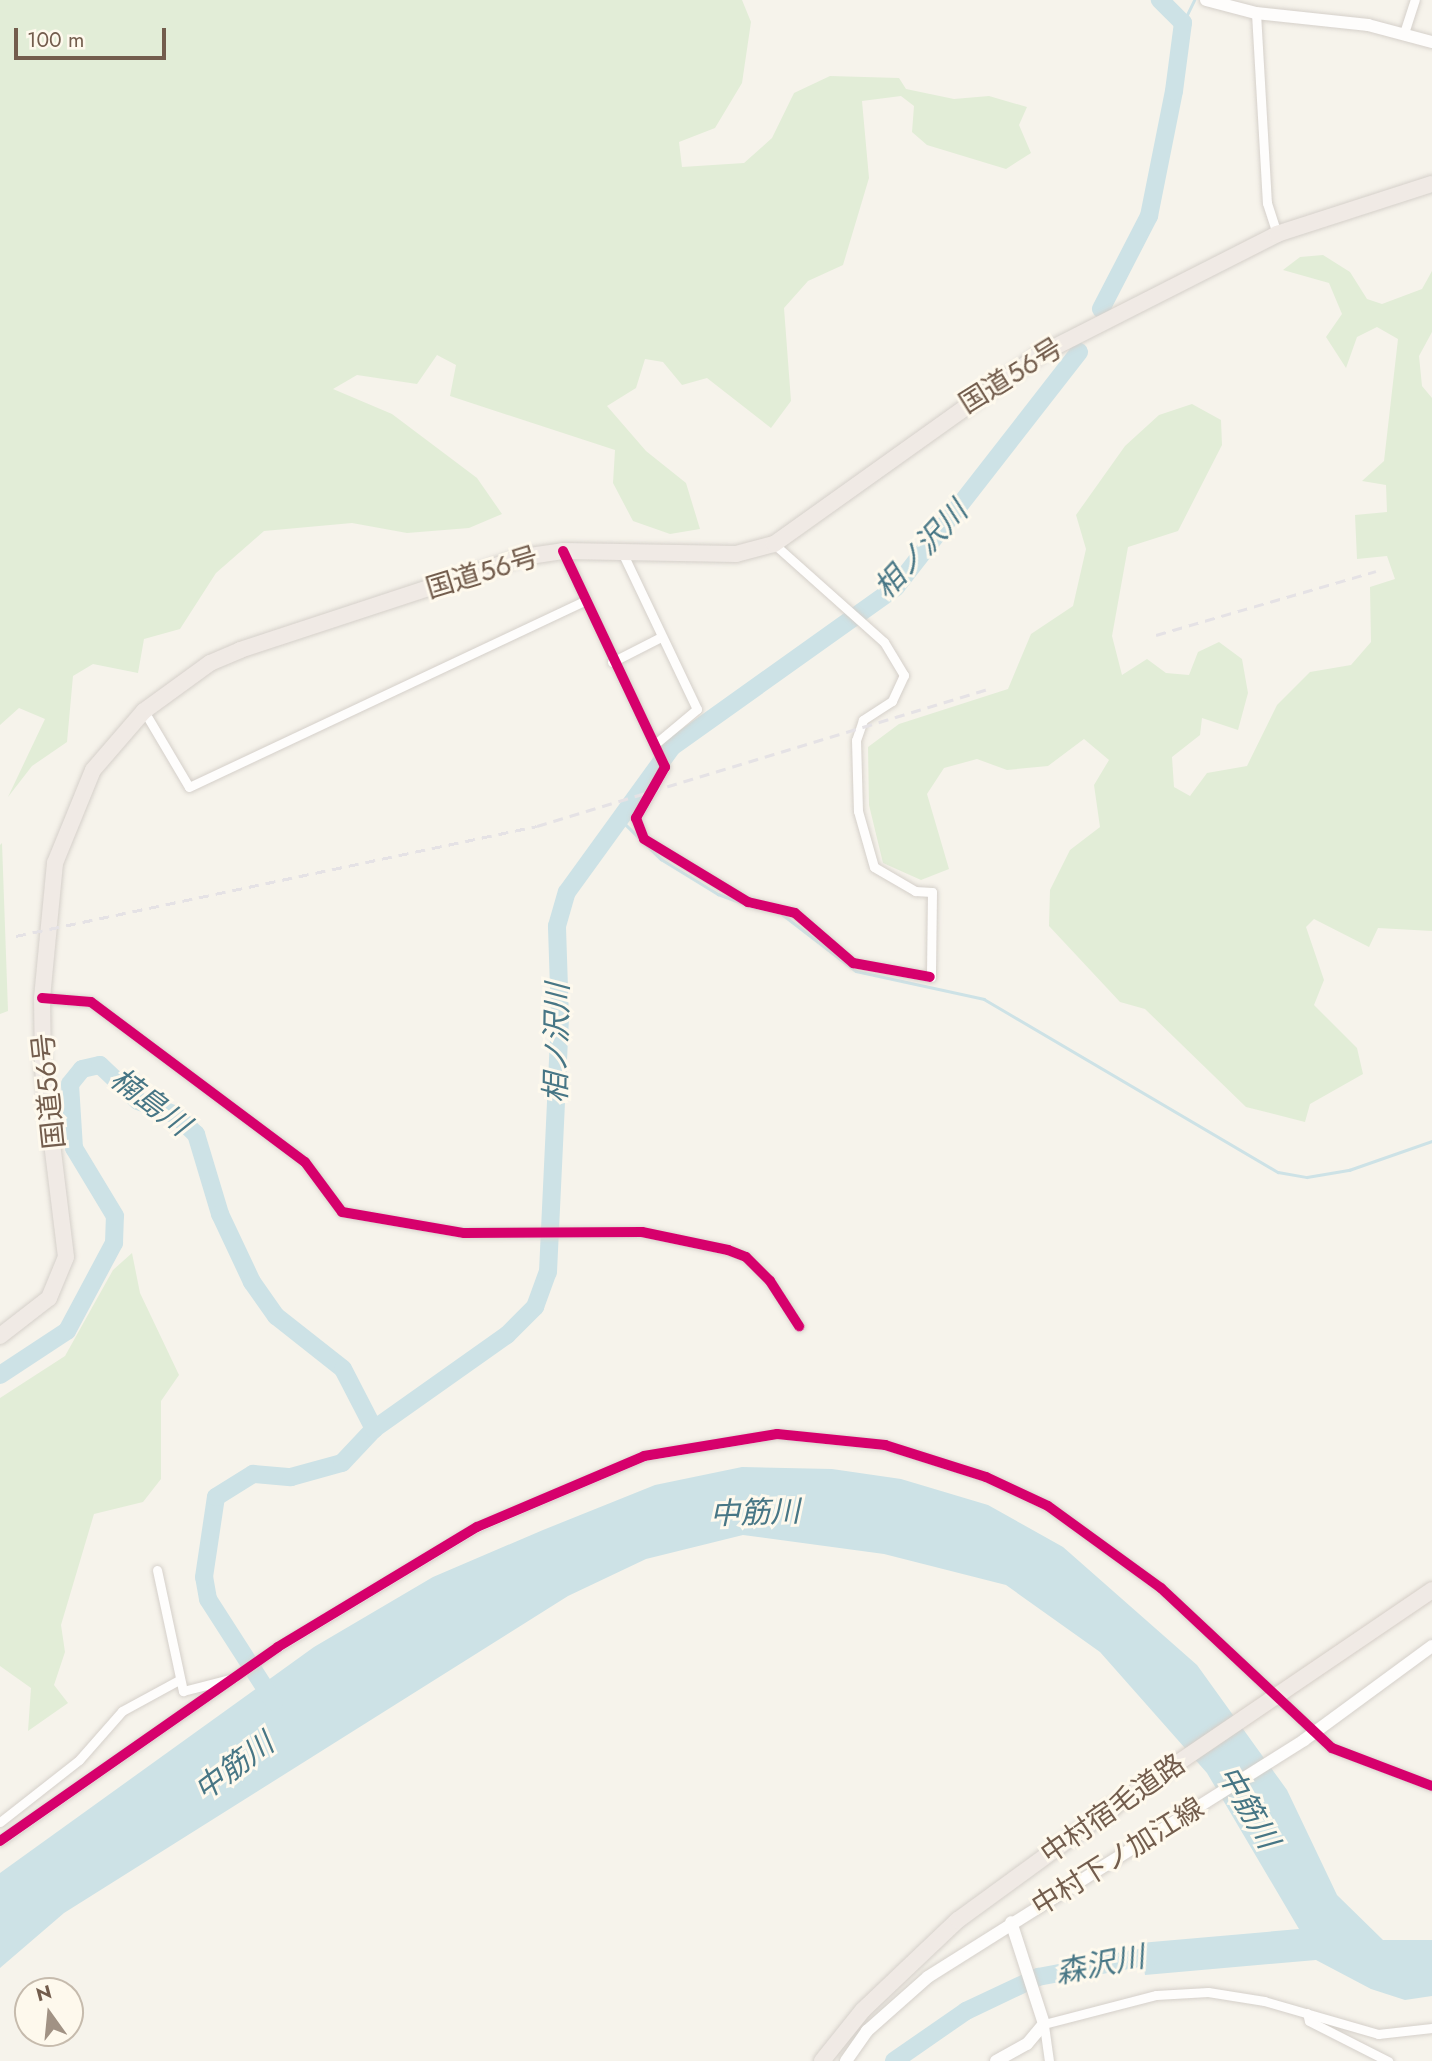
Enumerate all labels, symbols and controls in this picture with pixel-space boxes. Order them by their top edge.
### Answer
scale bar [18,14,170,58]
text: 100 m [27,25,84,55]
street label: 国道56号 [953,331,1069,421]
water label: 相ノ沢川 [867,494,975,606]
street label: 国道56号 [422,540,542,606]
water label: 相ノ沢川 [538,983,576,1103]
street label: 国道56号 [26,1032,72,1150]
water label: 楠島川 [103,1061,197,1143]
water label: 中筋川 [709,1493,801,1533]
water label: 中筋川 [187,1726,281,1808]
street label: 中村宿毛道路 [1035,1747,1191,1871]
water label: 中筋川 [1210,1759,1286,1855]
street label: 中村下ノ加江線 [1026,1791,1210,1923]
water label: 森沢川 [1052,1939,1148,1991]
north arrow [14,1977,84,2047]
text: N [33,1978,55,2008]

